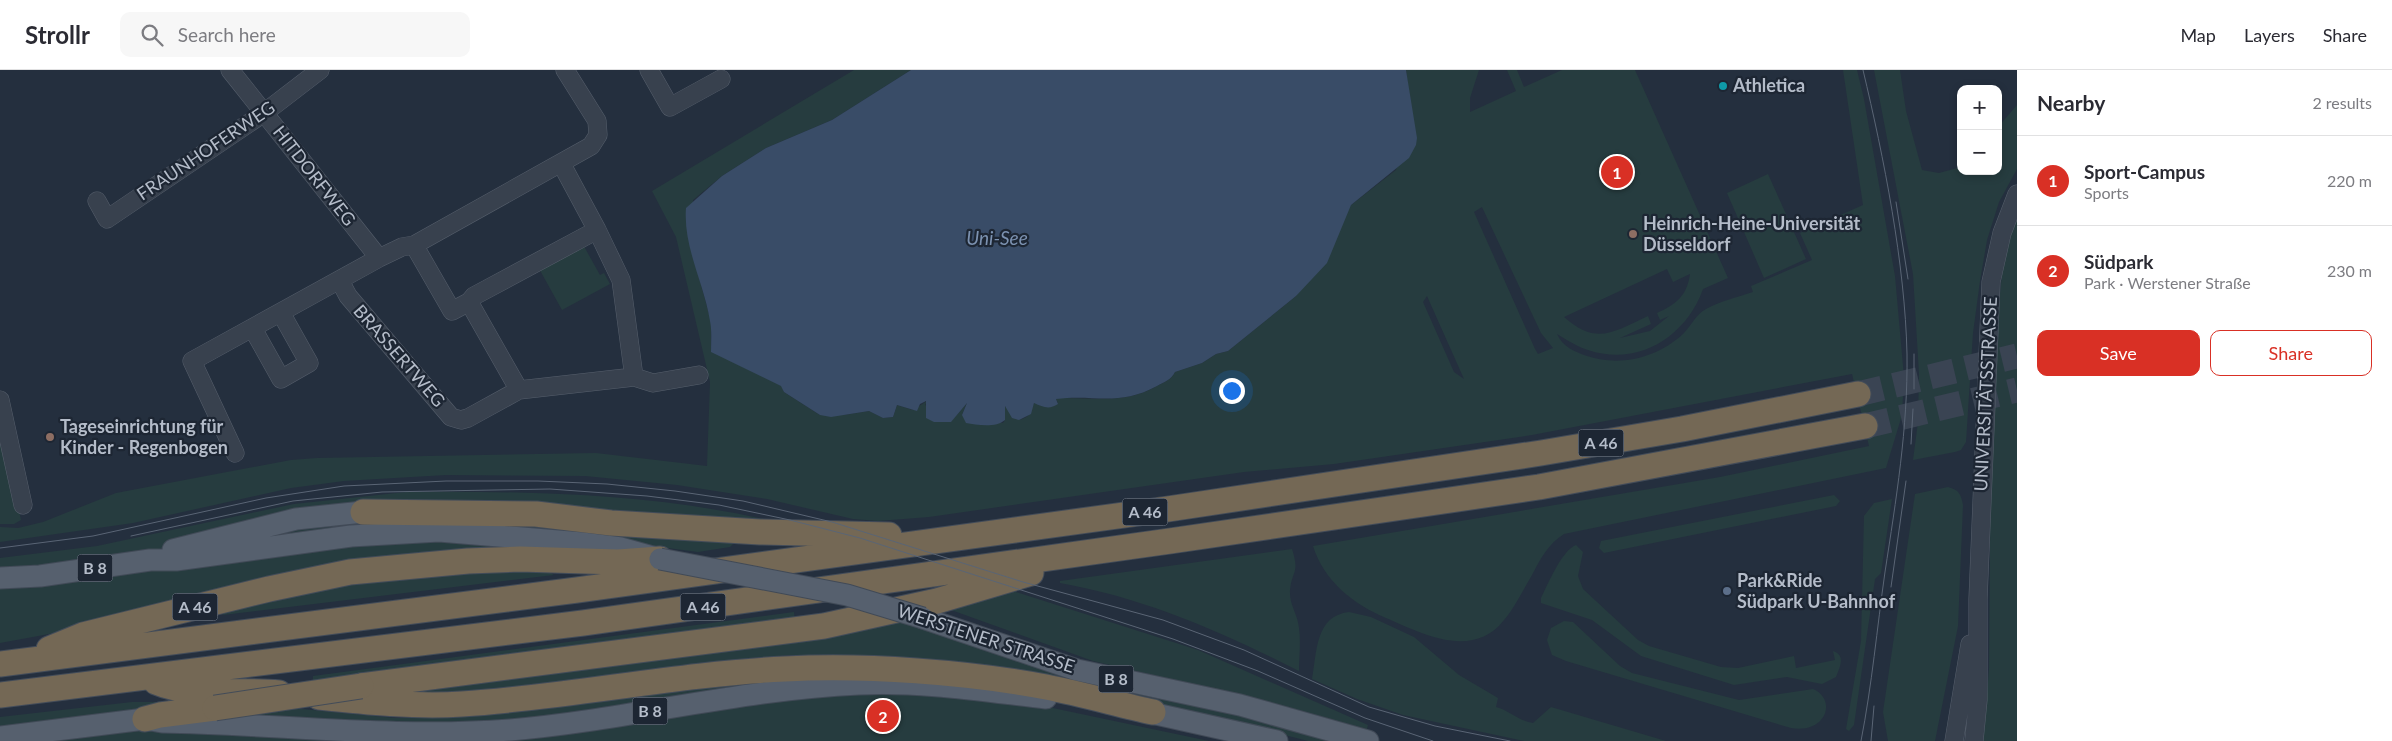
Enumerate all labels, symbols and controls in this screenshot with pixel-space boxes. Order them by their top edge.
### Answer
search box [120,12,470,57]
text: Strollr [25,20,90,49]
icon: search [138,21,166,49]
text: Search here [178,23,276,46]
text: Map [2180,24,2216,46]
text: Layers [2244,24,2295,46]
text: Share [2323,24,2367,46]
place label: Athletica [1732,74,1805,96]
marker: Athletica [1717,80,1729,92]
map controls [1957,85,2002,175]
button: + [1957,85,2002,130]
text: Nearby [2037,90,2105,115]
text: 2 results [2312,93,2372,112]
street label: FRAUNHOFERWEG [132,96,279,205]
street label: HITDORFWEG [269,121,361,230]
button: − [1957,130,2002,175]
pin: 1 [1601,153,1633,191]
text: Sport-Campus [2084,160,2205,183]
text: 1 [2048,171,2058,190]
text: 220 m [2327,171,2372,190]
text: Sports [2084,183,2129,202]
place label: Heinrich-Heine-Universität Düsseldorf [1643,212,1861,255]
water label: Uni-See [966,226,1028,249]
marker: Heinrich-Heine-Universität Düsseldorf [1627,228,1639,240]
text: Südpark [2084,250,2153,273]
text: 2 [2048,261,2058,280]
text: 230 m [2327,261,2372,280]
text: Park · Werstener Straße [2084,273,2251,292]
street label: UNIVERSITÄTSSTRASSE [1969,296,2001,492]
street label: BRASSERTWEG [349,300,450,411]
button: Save [2037,330,2200,376]
button: Share [2210,330,2372,376]
your location [1219,378,1245,404]
place label: Tageseinrichtung für Kinder - Regenbogen [60,415,228,458]
road number: A 46 [1578,429,1624,456]
marker: Tageseinrichtung für Kinder - Regenbogen [44,431,56,443]
road number: A 46 [1122,498,1168,526]
road number: B 8 [78,554,112,582]
place label: Park&Ride Südpark U-Bahnhof [1737,569,1896,612]
marker: Park&Ride Südpark U-Bahnhof [1721,585,1733,597]
road number: A 46 [172,594,218,620]
road number: A 46 [680,594,726,620]
street label: WERSTENER STRASSE [895,599,1078,677]
road number: B 8 [1098,666,1134,692]
road number: B 8 [632,697,668,724]
pin: 2 [867,697,899,735]

